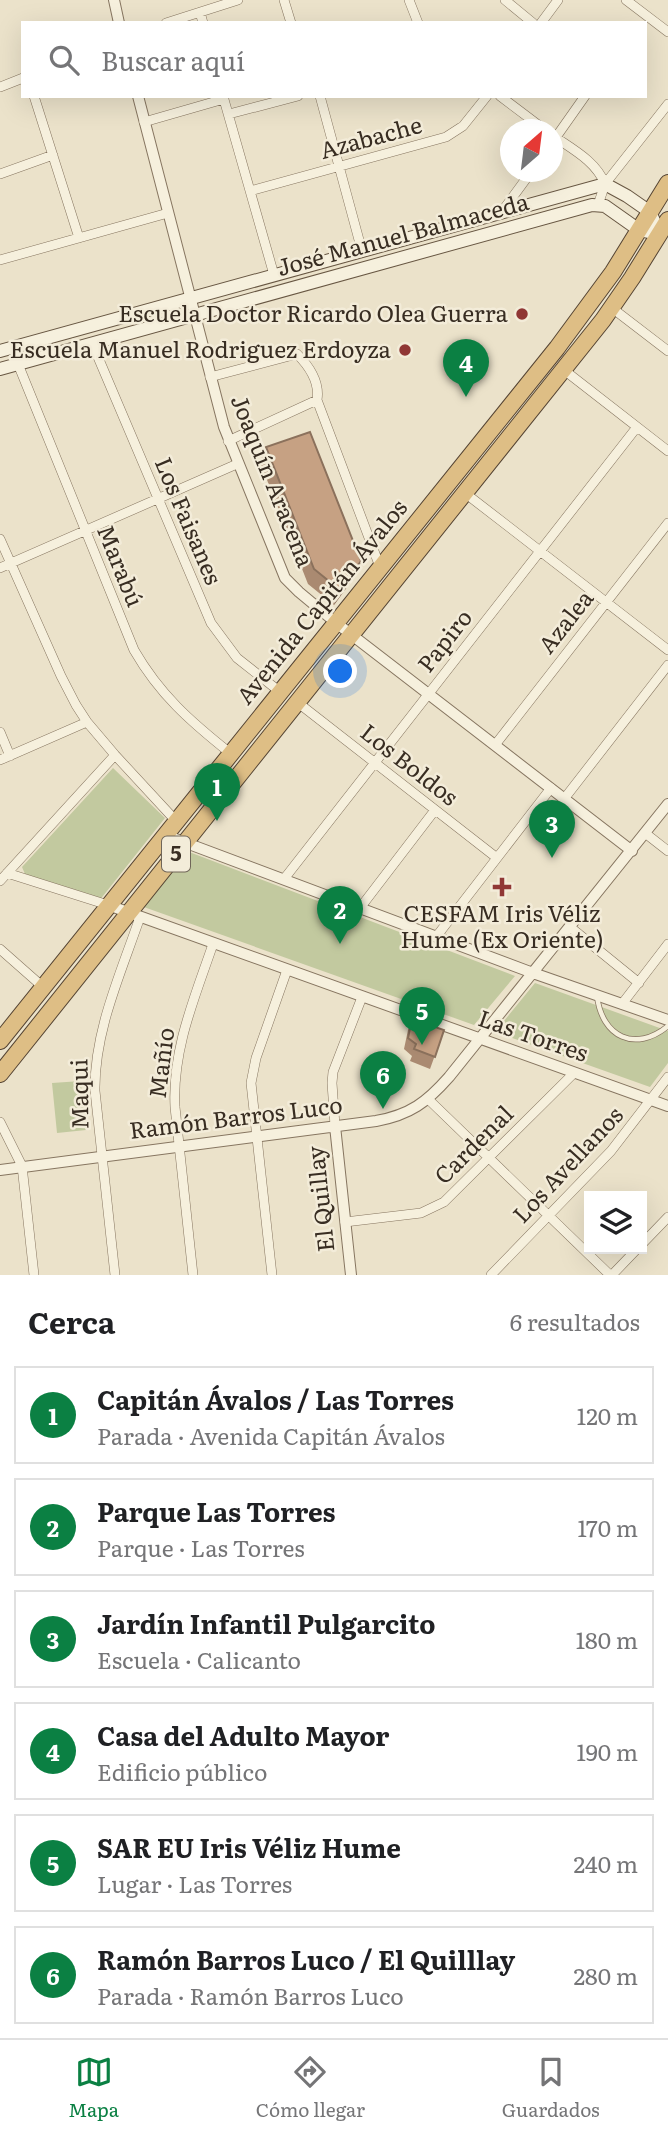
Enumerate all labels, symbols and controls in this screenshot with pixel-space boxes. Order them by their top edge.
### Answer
search box [21,21,647,98]
text: Buscar aquí [101,40,245,79]
icon: search [45,41,83,79]
street label: Azabache [316,106,425,166]
north arrow [500,119,563,182]
street label: José Manuel Balmaceda [273,183,533,283]
place label: Escuela Doctor Ricardo Olea Guerra [118,295,509,329]
marker: Escuela Doctor Ricardo Olea Guerra [514,306,530,322]
place label: Escuela Manuel Rodriguez Erdoyza [10,331,392,365]
pin: 4 [443,339,489,397]
marker: Escuela Manuel Rodriguez Erdoyza [397,342,413,358]
street label: Joaquín Aracena [224,389,324,572]
street label: Los Faisanes [148,451,232,589]
street label: Avenida Capitán Ávalos [227,491,414,711]
street label: Marabú [90,519,154,611]
street label: Azalea [529,581,600,660]
street label: Papiro [408,601,479,679]
your location [323,654,357,688]
street label: Los Boldos [354,714,466,813]
pin: 1 [194,763,240,821]
pin: 3 [529,800,575,858]
road number: 5 [162,836,190,872]
marker: CESFAM Iris Véliz Hume (Ex Oriente) [492,877,512,897]
pin: 2 [317,886,363,944]
place label: CESFAM Iris Véliz Hume (Ex Oriente) [400,895,604,955]
pin: 5 [399,987,445,1045]
street label: Las Torres [474,999,593,1069]
street label: Mañío [139,1025,181,1100]
pin: 6 [360,1051,406,1109]
street label: Maqui [60,1058,96,1130]
street label: Ramón Barros Luco [127,1086,344,1146]
street label: Cardenal [425,1096,520,1191]
street label: Los Avellanos [503,1098,630,1230]
street label: El Quillay [296,1144,341,1254]
map controls [584,1191,647,1254]
button: layers [584,1191,647,1254]
text: Cerca [28,1299,115,1343]
text: 6 resultados [510,1304,640,1338]
text: Capitán Ávalos / Las Torres [97,1379,454,1418]
text: 1 [48,1398,58,1432]
text: 120 m [577,1398,638,1432]
text: Parada · Avenida Capitán Ávalos [97,1418,445,1452]
text: Parque Las Torres [97,1491,335,1530]
text: 2 [47,1510,59,1544]
text: 170 m [577,1510,638,1544]
text: Parque · Las Torres [97,1530,305,1564]
text: Jardín Infantil Pulgarcito [97,1603,435,1642]
text: 3 [47,1622,59,1656]
text: 180 m [576,1622,638,1656]
text: Escuela · Calicanto [97,1642,301,1676]
text: Casa del Adulto Mayor [97,1715,389,1754]
text: 4 [46,1734,60,1768]
text: 190 m [576,1734,638,1768]
text: Edificio público [97,1754,267,1788]
text: SAR EU Iris Véliz Hume [97,1827,401,1866]
text: 5 [47,1846,59,1880]
text: 240 m [573,1846,638,1880]
text: Lugar · Las Torres [97,1866,292,1900]
text: Ramón Barros Luco / El Quilllay [97,1939,515,1978]
text: 6 [46,1958,60,1992]
text: 280 m [573,1958,638,1992]
text: Parada · Ramón Barros Luco [97,1978,404,2012]
tab: Mapa [68,2053,119,2123]
tab: Cómo llegar [256,2053,365,2123]
tab: Guardados [502,2053,600,2123]

